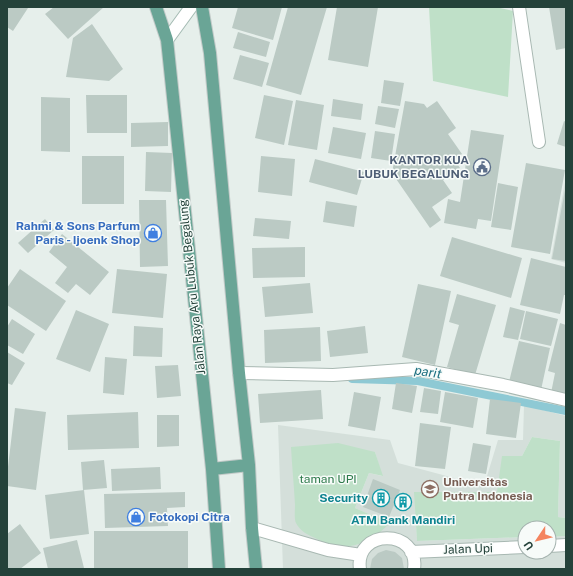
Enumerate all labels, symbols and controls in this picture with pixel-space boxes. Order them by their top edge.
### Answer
place label: KANTOR KUA LUBUK BEGALUNG [358,153,469,181]
public building icon: KANTOR KUA LUBUK BEGALUNG [472,157,492,177]
street label: Jalan Raya Aru Lubuk Begalung [176,199,208,375]
place label: Rahmi & Sons Parfum Paris - Ijoenk Shop [16,219,140,247]
shop icon: Rahmi & Sons Parfum Paris - Ijoenk Shop [143,223,163,243]
water label: parit [413,362,443,382]
park label: taman UPI [299,472,357,486]
place label: Universitas Putra Indonesia [443,475,533,503]
school or university icon: Universitas Putra Indonesia [420,479,440,499]
building icon: Security [371,488,391,508]
place label: Security [319,491,368,505]
building icon: ATM Bank Mandiri [393,492,413,512]
shop icon: Fotokopi Citra [126,507,146,527]
place label: Fotokopi Citra [149,510,230,524]
place label: ATM Bank Mandiri [351,513,455,527]
north arrow [517,520,557,560]
text: U [522,539,536,552]
street label: Jalan Upi [443,541,493,557]

